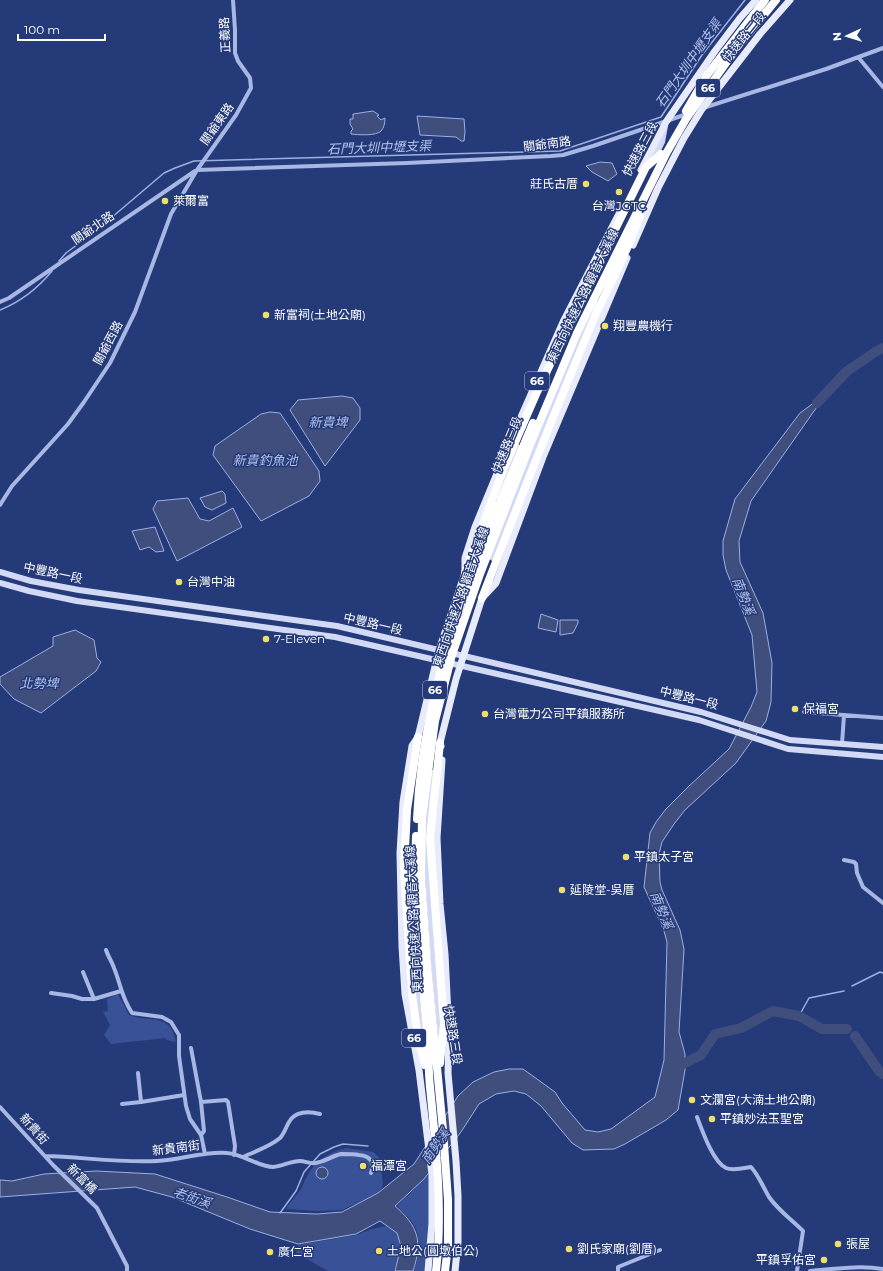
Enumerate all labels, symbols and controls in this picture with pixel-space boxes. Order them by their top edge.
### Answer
street label: 快速路二段 [719,9,768,65]
water label: 石門大圳中壢支渠 [652,14,726,110]
scale bar [18,16,105,42]
north arrow [827,16,867,56]
street label: 正義路 [216,17,233,53]
text: 100 m [24,22,60,37]
text: N [830,32,844,42]
road number: 66 [696,79,720,97]
street label: 關爺東路 [197,100,237,148]
street label: 快速路三段 [619,119,660,179]
street label: 關爺南路 [522,133,572,154]
water label: 石門大圳中壢支渠 [327,137,433,157]
place label: 莊氏古厝 [530,176,578,191]
marker: 莊氏古厝 [581,179,591,189]
marker: 台灣JGTC [614,187,624,197]
place label: 萊爾富 [173,193,209,208]
marker: 萊爾富 [160,196,170,206]
place label: 台灣JGTC [592,198,647,213]
street label: 關爺北路 [69,208,117,247]
street label: 東西向快速公路 觀音大溪線 [544,226,622,365]
place label: 新富祠(土地公廟) [274,307,366,322]
marker: 新富祠(土地公廟) [261,310,271,320]
street label: 關爺西路 [90,318,125,367]
place label: 翔豐農機行 [613,318,673,333]
marker: 翔豐農機行 [600,321,610,331]
road number: 66 [525,372,549,390]
water label: 新貴埤 [308,414,349,430]
street label: 快速路三段 [488,414,525,475]
water label: 新貴釣魚池 [232,452,299,468]
street label: 東西向快速公路 觀音大溪線 [429,525,492,669]
street label: 中豐路一段 [22,559,84,586]
place label: 台灣中油 [187,574,235,589]
water label: 南勢溪 [730,575,759,619]
marker: 台灣中油 [174,577,184,587]
street label: 中豐路一段 [342,609,404,638]
place label: 7-Eleven [274,631,325,646]
marker: 7-Eleven [261,634,271,644]
water label: 北勢埤 [19,675,60,691]
road number: 66 [423,681,447,699]
street label: 中豐路一段 [658,683,720,712]
place label: 保福宮 [803,701,839,716]
marker: 保福宮 [790,704,800,714]
place label: 台灣電力公司平鎮服務所 [493,706,625,721]
marker: 台灣電力公司平鎮服務所 [480,709,490,719]
street label: 東西向快速公路 觀音大溪線 [402,845,425,993]
place label: 平鎮太子宮 [634,849,694,864]
marker: 平鎮太子宮 [621,852,631,862]
place label: 延陵堂-吳厝 [570,882,635,897]
marker: 延陵堂-吳厝 [557,885,567,895]
water label: 南勢溪 [647,889,677,933]
street label: 快速路三段 [441,1004,466,1066]
road number: 66 [402,1029,426,1047]
place label: 文瀾宮(大湳土地公廟) [700,1092,816,1107]
marker: 文瀾宮(大湳土地公廟) [687,1095,697,1105]
street label: 新貴街 [17,1110,52,1147]
place label: 平鎮妙法玉聖宮 [720,1111,804,1126]
marker: 平鎮妙法玉聖宮 [707,1114,717,1124]
water label: 南勢溪 [417,1124,454,1167]
street label: 新貴南街 [151,1137,201,1158]
place label: 福潭宮 [371,1158,407,1173]
street label: 新富橋 [64,1161,100,1197]
marker: 福潭宮 [358,1161,368,1171]
water label: 老街溪 [171,1183,215,1212]
place label: 張屋 [846,1236,870,1251]
marker: 張屋 [833,1239,843,1249]
place label: 劉氏家廟(劉厝) [577,1241,657,1256]
place label: 土地公(圓墩伯公) [387,1243,479,1258]
place label: 廣仁宮 [278,1244,314,1259]
marker: 劉氏家廟(劉厝) [564,1244,574,1254]
marker: 土地公(圓墩伯公) [374,1246,384,1256]
marker: 廣仁宮 [265,1247,275,1257]
place label: 平鎮孚佑宮 [756,1252,816,1267]
marker: 平鎮孚佑宮 [819,1255,829,1265]

